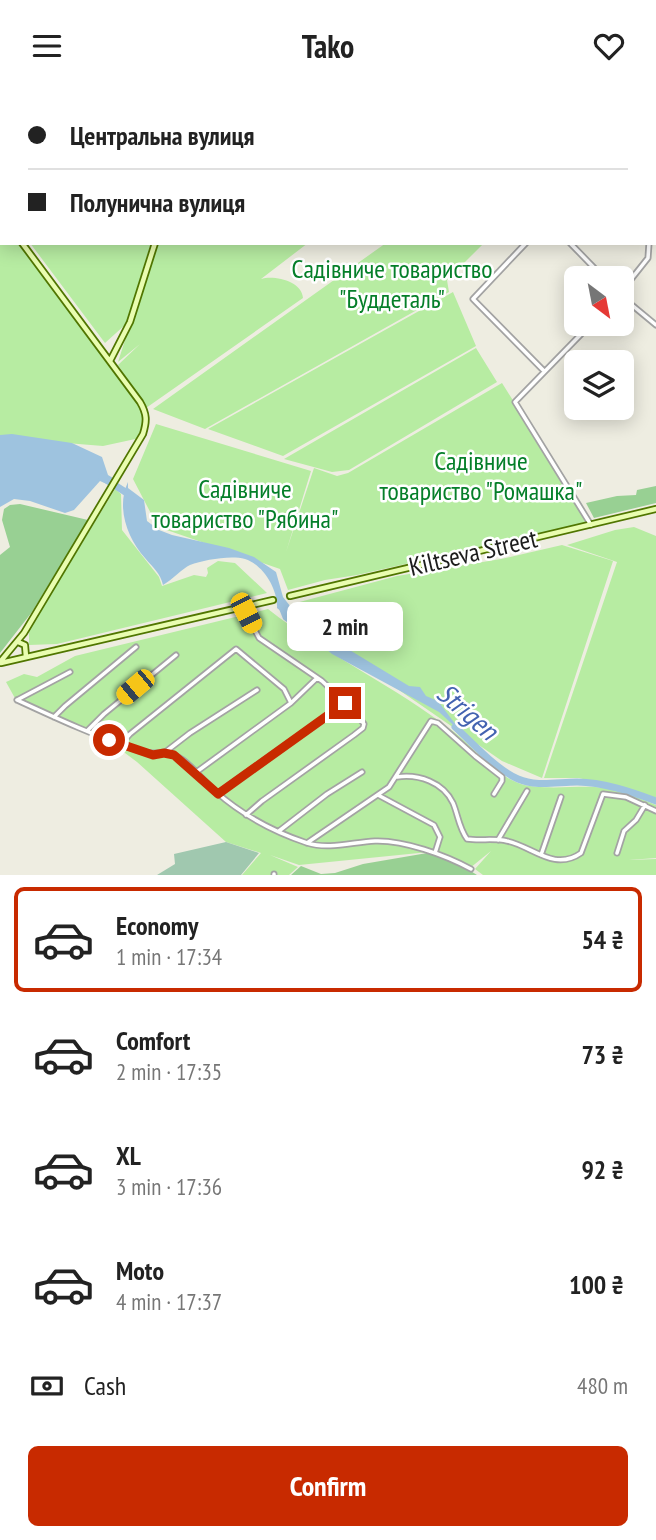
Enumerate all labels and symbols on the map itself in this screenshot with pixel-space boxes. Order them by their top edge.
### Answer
park label: Садівниче товариство "Буддеталь" [292,252,492,315]
north arrow [564,266,634,336]
park label: Садівниче товариство "Ромашка" [380,444,582,507]
park label: Садівниче товариство "Рябина" [152,472,338,535]
street label: Kiltseva Street [406,521,540,583]
car [228,590,265,636]
callout: 2 min [287,601,403,651]
car [113,665,158,709]
water label: Strigen [430,674,508,749]
route end [329,687,361,719]
route start [93,724,125,756]

